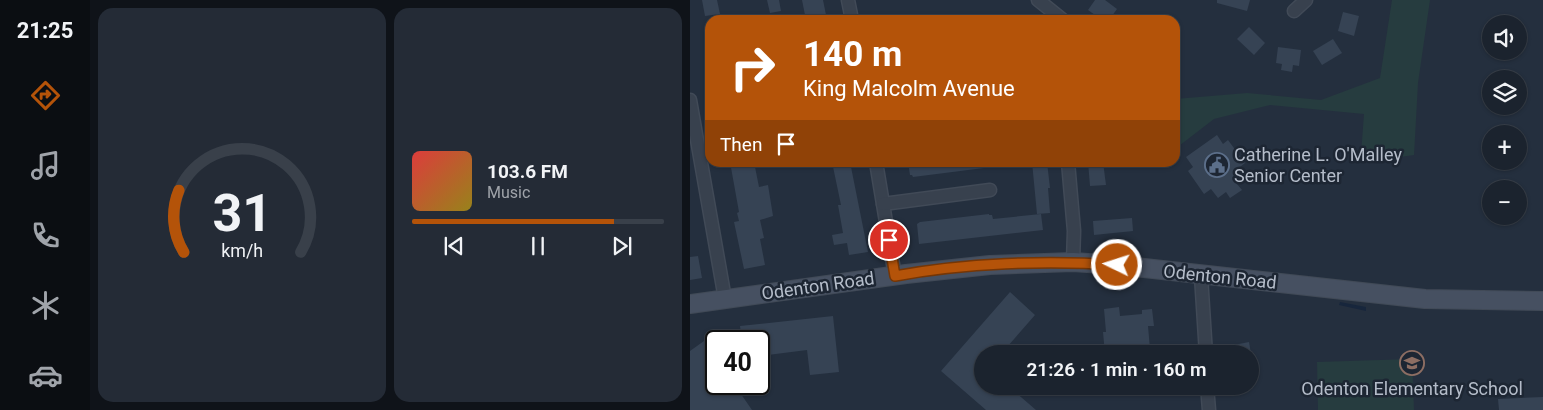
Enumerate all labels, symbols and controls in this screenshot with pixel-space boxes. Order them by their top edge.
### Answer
map controls [1482,15,1527,225]
button: sound [1482,15,1527,60]
text: 21:25 [17,18,73,43]
text: 140 m [803,34,902,75]
icon: right [720,35,785,100]
button: layers [1482,70,1527,115]
text: King Malcolm Avenue [803,76,1015,101]
icon: directions [28,78,63,113]
button: + [1482,125,1527,170]
icon: arrive [772,130,800,158]
text: Then [720,133,762,156]
place label: Catherine L. O'Malley Senior Center [1234,144,1402,186]
icon: music [28,148,63,183]
public building icon: Catherine L. O'Malley Senior Center [1204,152,1230,178]
text: 103.6 FM [487,160,568,183]
button: − [1482,180,1527,225]
text: 31 [212,183,272,244]
text: Music [487,183,530,202]
icon: phone [28,218,63,253]
pin [868,219,910,261]
icon: arrive [875,226,903,254]
icon: previous [440,232,468,260]
icon: pause [524,232,552,260]
icon: next [608,232,636,260]
position arrow [1090,238,1142,290]
text: km/h [221,240,263,261]
street label: Odenton Road [1162,260,1278,293]
street label: Odenton Road [760,267,876,304]
icon: climate [28,288,63,323]
speed limit sign: 40 [705,330,770,395]
school or university icon: Odenton Elementary School [1399,350,1425,376]
icon: car [28,358,63,393]
text: 21:26 · 1 min · 160 m [1026,358,1207,381]
place label: Odenton Elementary School [1301,378,1523,399]

